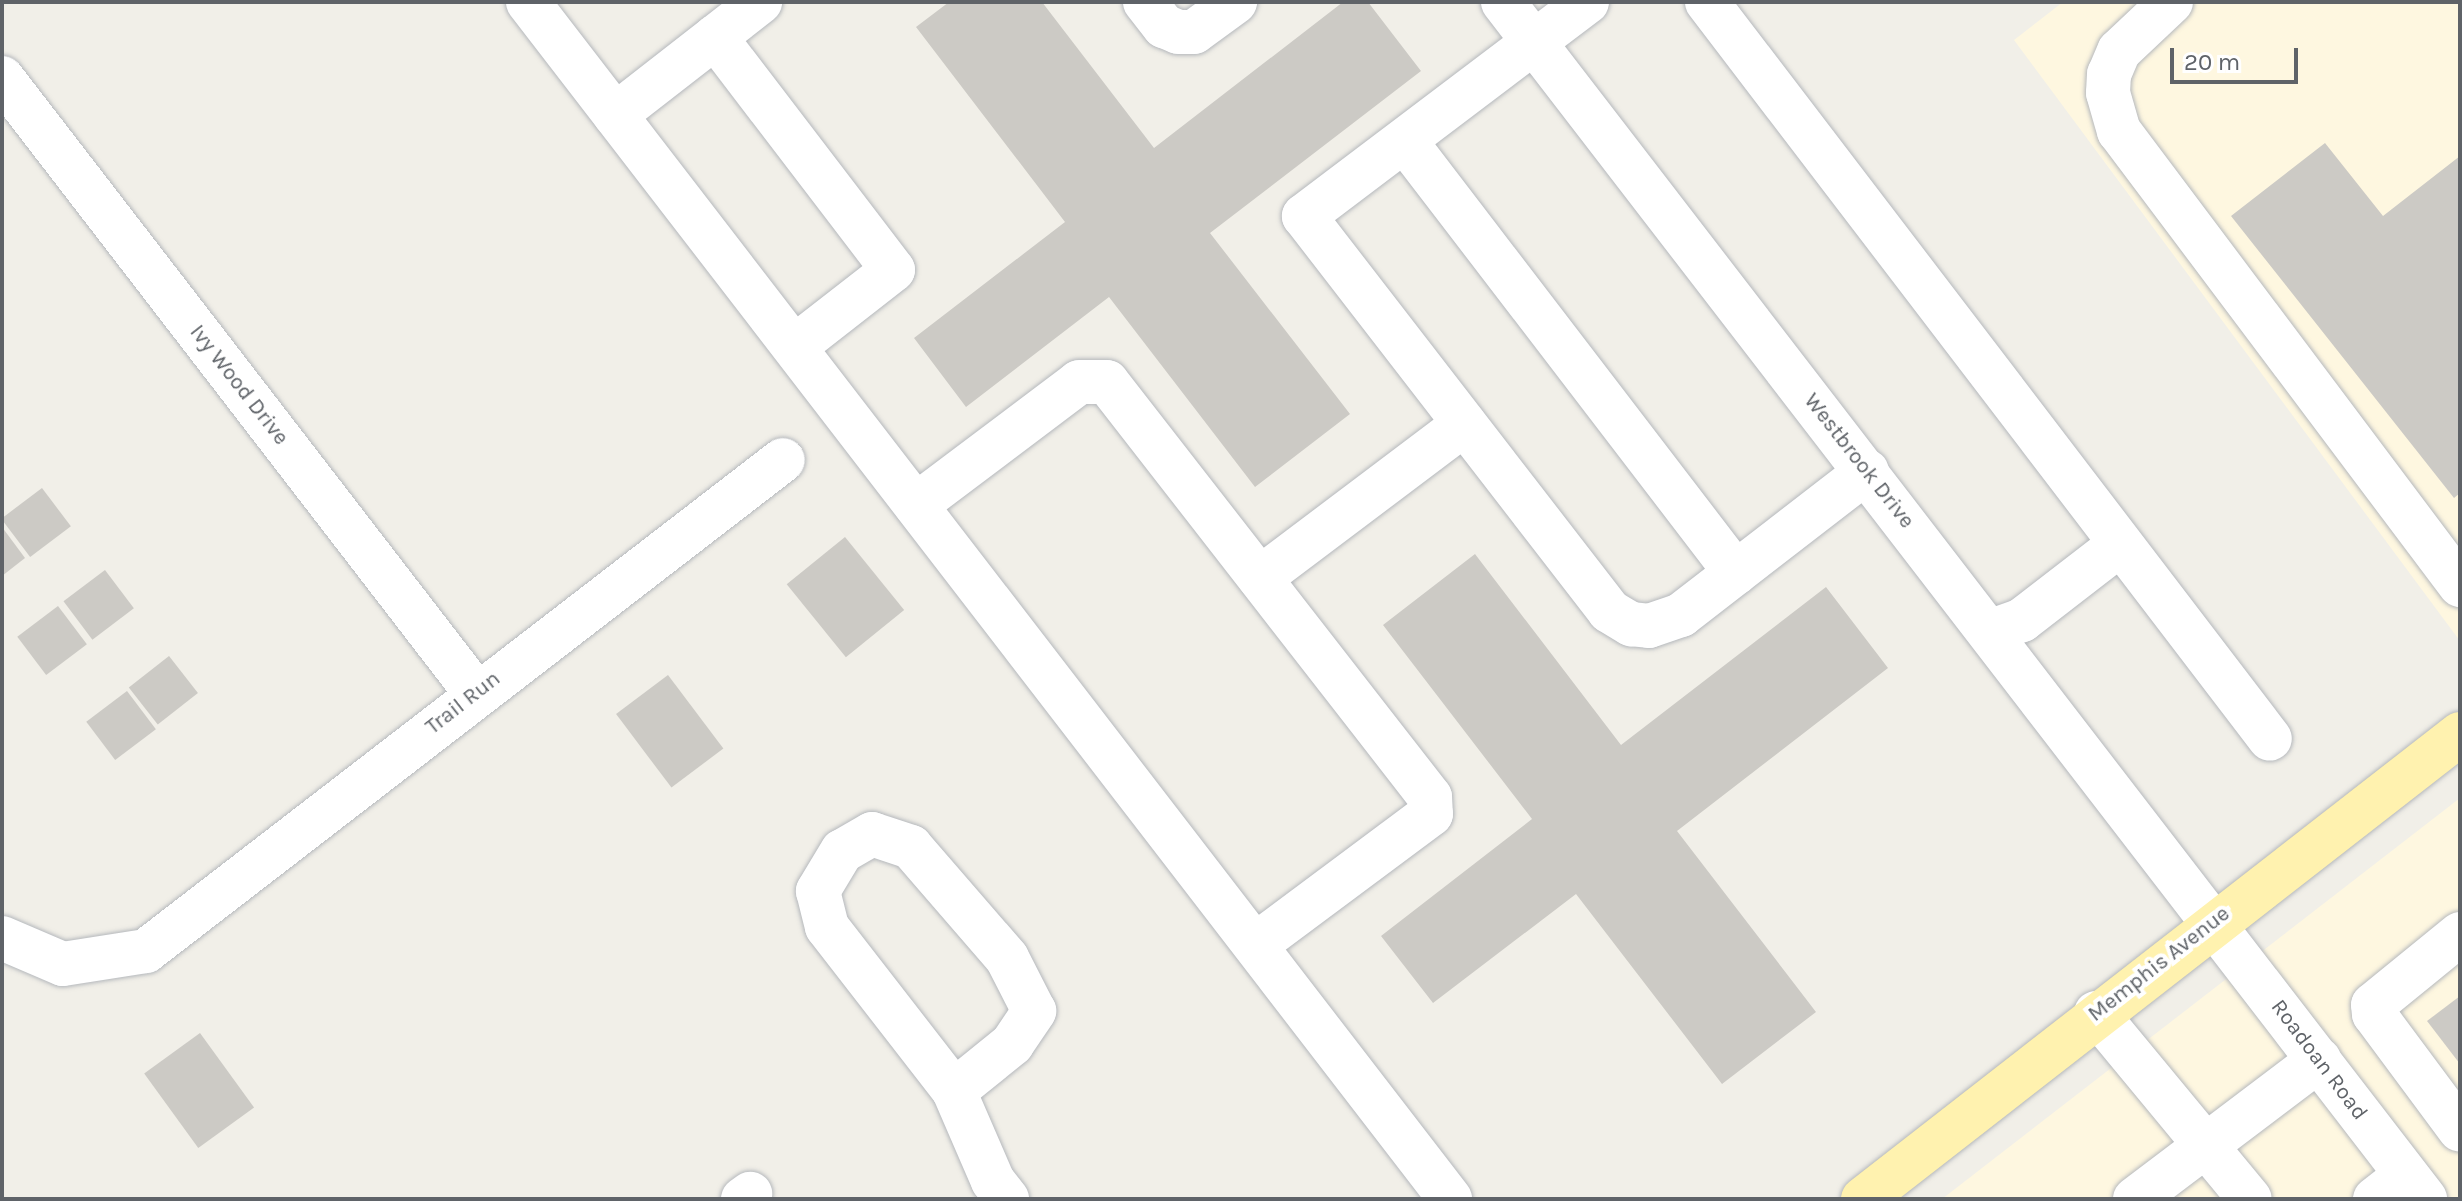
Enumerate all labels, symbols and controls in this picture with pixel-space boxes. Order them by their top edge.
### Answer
scale bar [2174,32,2302,82]
text: 20 m [2184,48,2240,76]
street label: Ivy Wood Drive [184,320,294,450]
street label: Westbrook Drive [1798,388,1920,534]
street label: Trail Run [420,666,506,740]
street label: Memphis Avenue [2083,901,2235,1027]
street label: Roadoan Road [2265,995,2373,1125]

